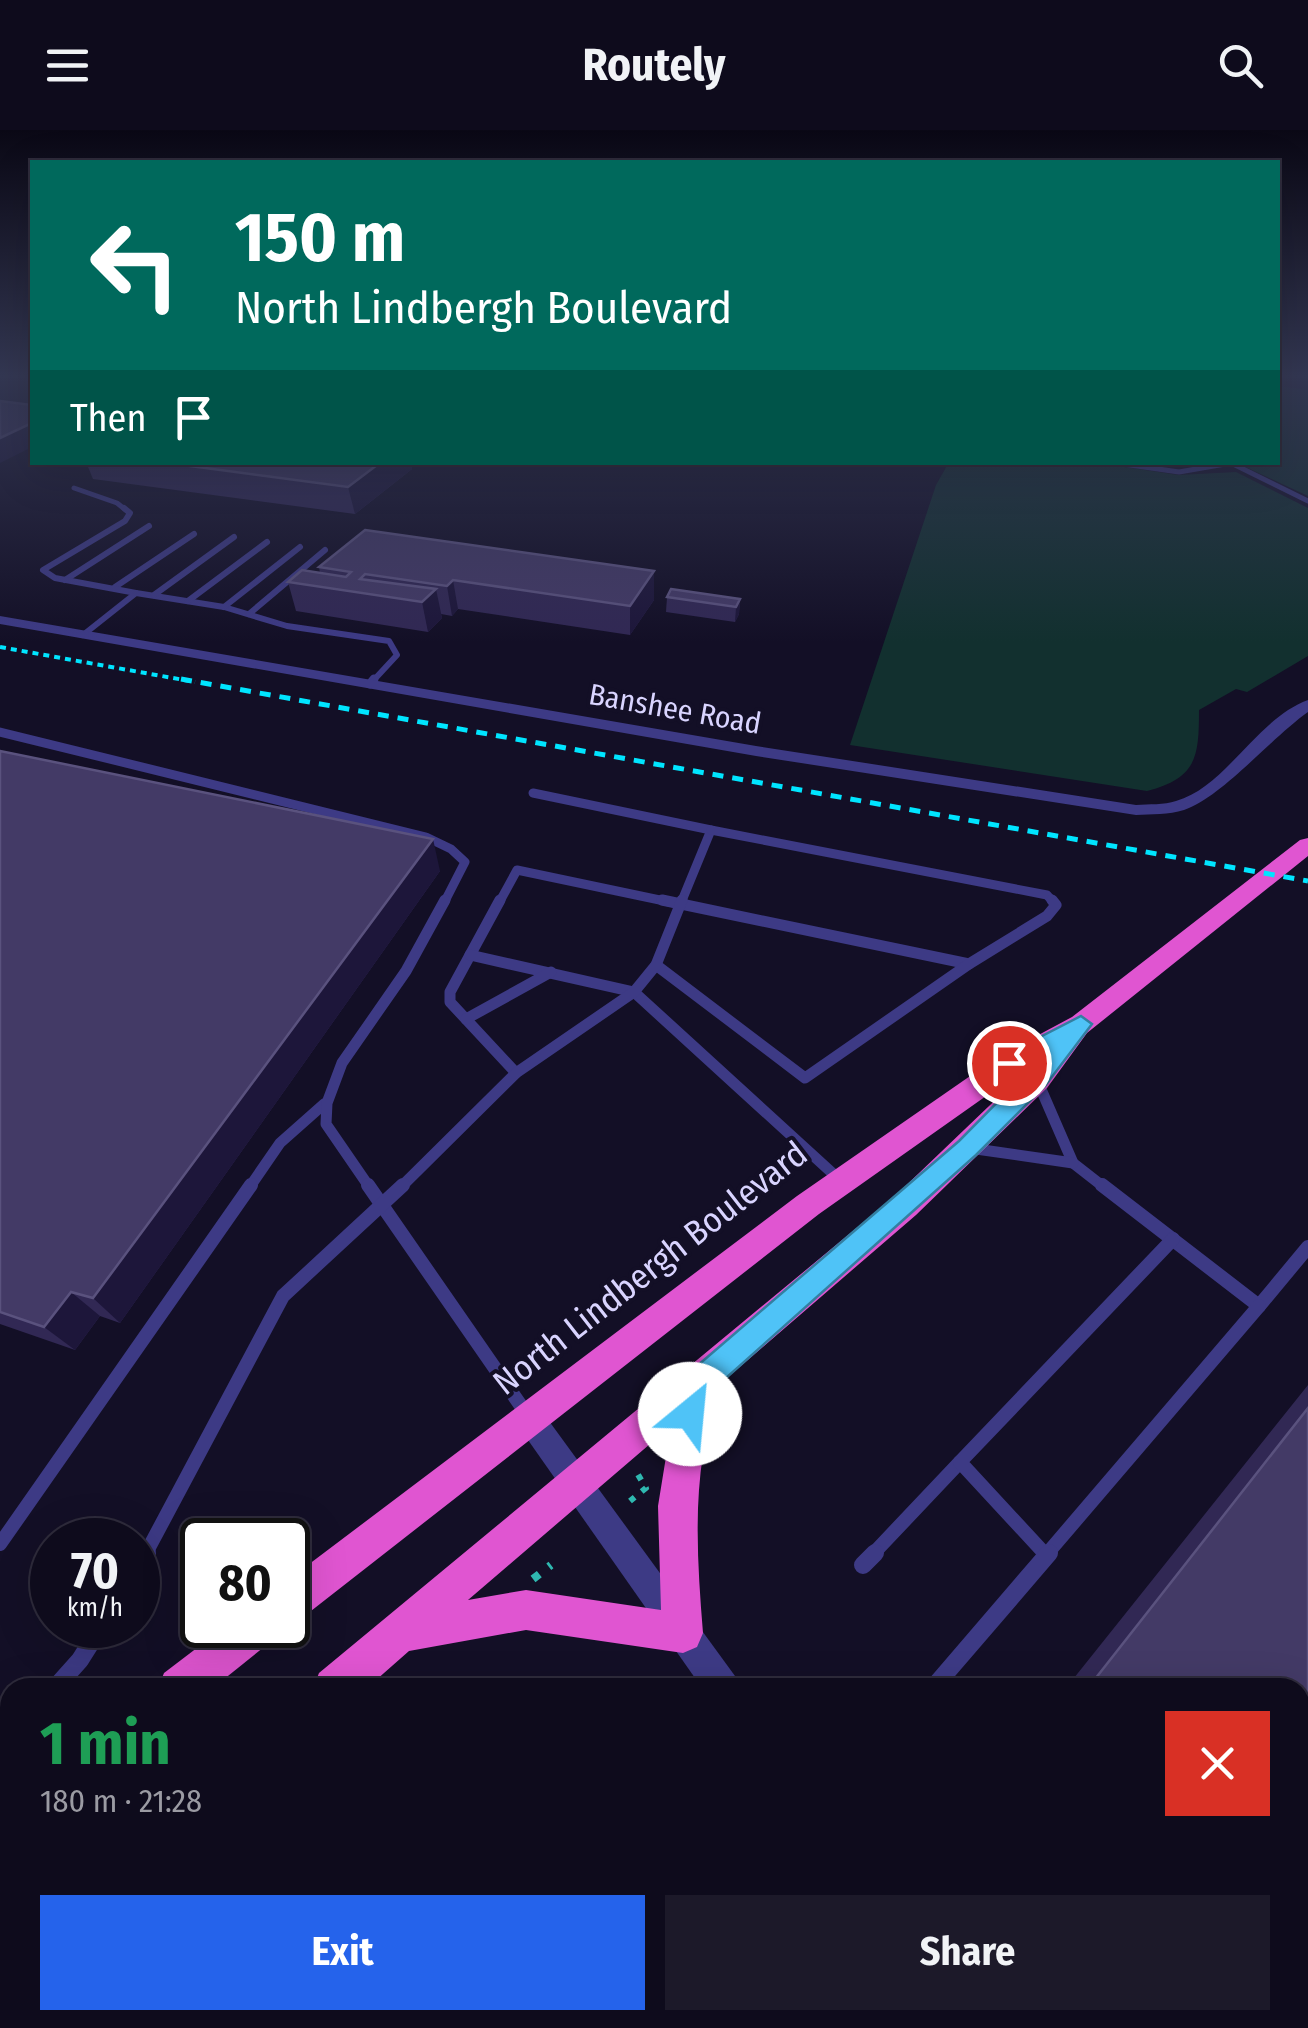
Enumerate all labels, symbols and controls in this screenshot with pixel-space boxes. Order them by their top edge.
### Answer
icon: menu [40,38,95,93]
text: Routely [582,38,726,92]
icon: search [1213,38,1268,93]
text: 150 m [235,196,405,280]
icon: left [70,200,200,330]
text: North Lindbergh Boulevard [235,281,732,335]
icon: arrive [166,390,221,445]
text: Then [70,395,146,441]
street label: Banshee Road [586,676,764,742]
pin [967,1021,1052,1106]
icon: arrive [982,1036,1037,1091]
street label: North Lindbergh Boulevard [485,1132,815,1404]
position arrow [638,1362,742,1466]
speed limit sign: 80 [180,1518,310,1648]
text: 70 [71,1541,119,1601]
text: km/h [67,1593,123,1623]
text: 1 min [40,1708,171,1780]
button: close [1165,1711,1270,1816]
text: 180 m · 21:28 [40,1782,202,1820]
button: Exit [40,1895,645,2010]
button: Share [665,1895,1270,2010]

